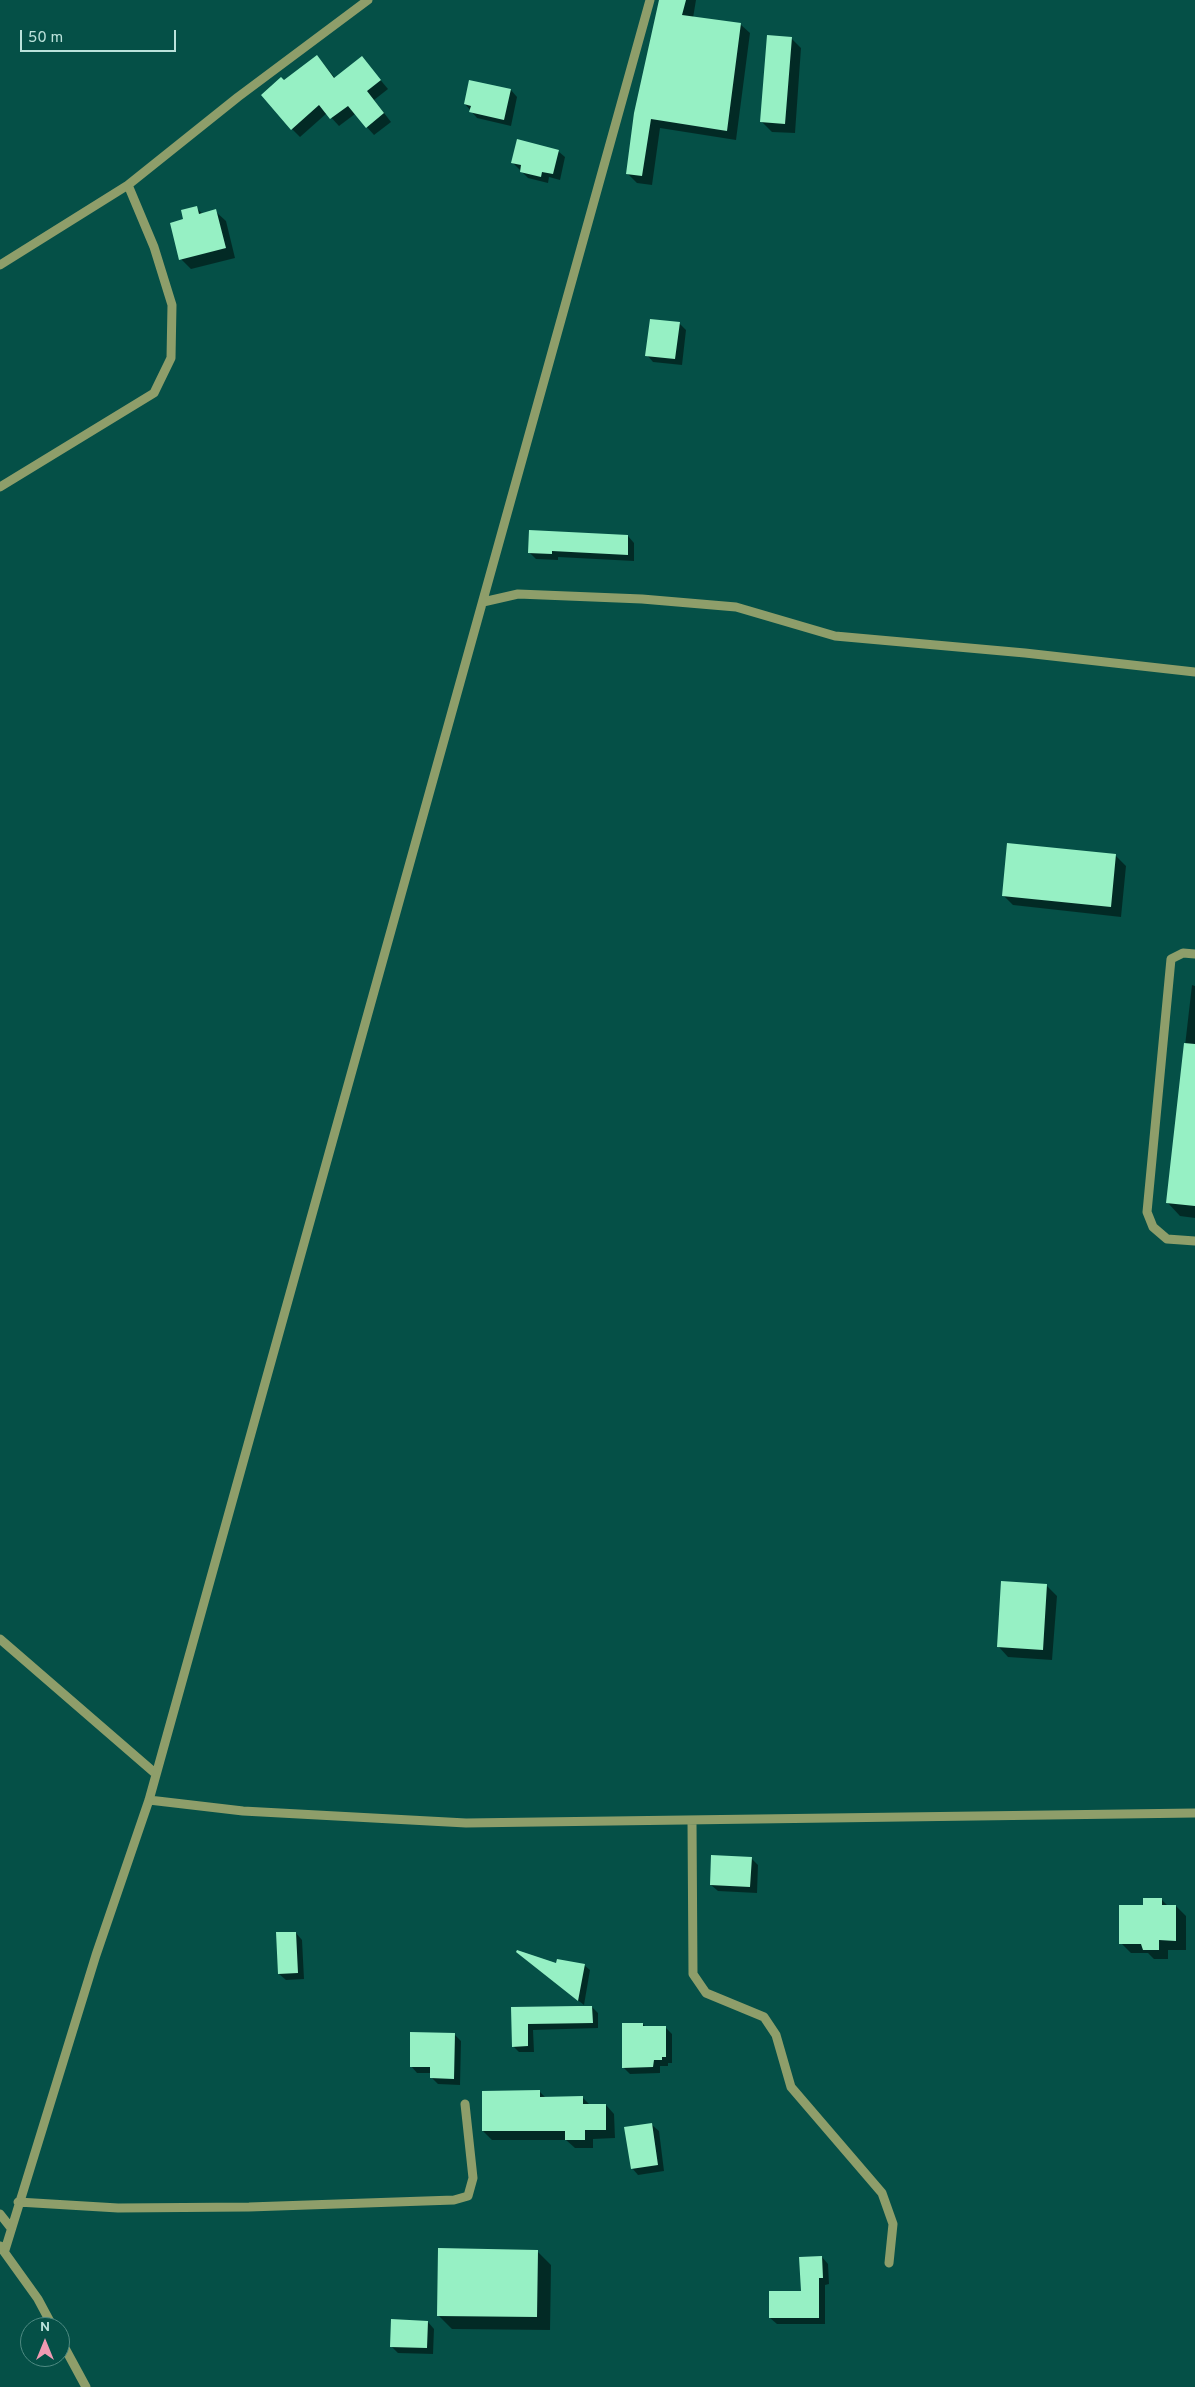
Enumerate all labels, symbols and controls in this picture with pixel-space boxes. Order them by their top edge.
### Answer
scale bar [22,20,179,52]
text: 50 m [28,29,63,48]
north arrow [20,2317,70,2367]
text: N [40,2319,50,2336]

